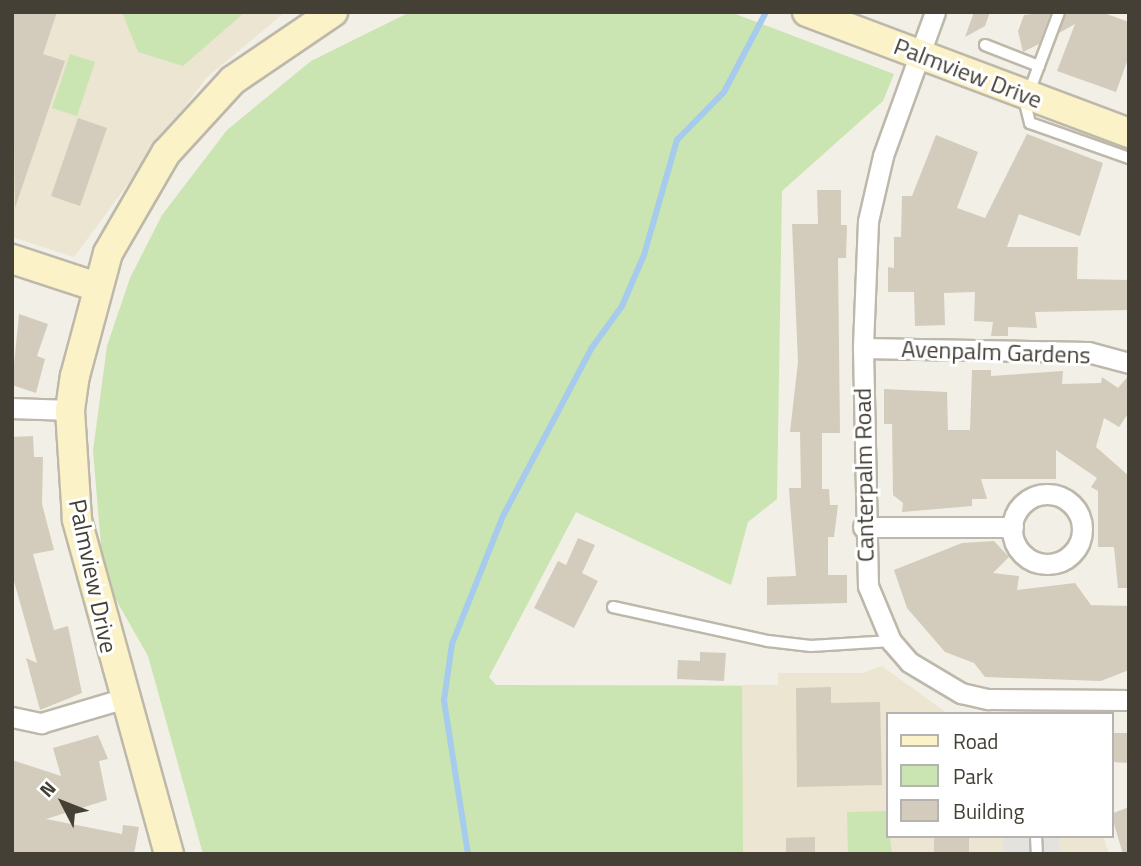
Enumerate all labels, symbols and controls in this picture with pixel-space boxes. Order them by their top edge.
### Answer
street label: Palmview Drive [890,32,1046,114]
street label: Avenpalm Gardens [901,334,1091,370]
street label: Canterpalm Road [848,388,880,562]
street label: Palmview Drive [63,496,123,656]
legend [886,712,1113,838]
text: Road [953,725,998,757]
text: Park [953,760,993,792]
north arrow [28,768,98,838]
text: N [32,774,62,803]
text: Building [953,795,1024,827]

